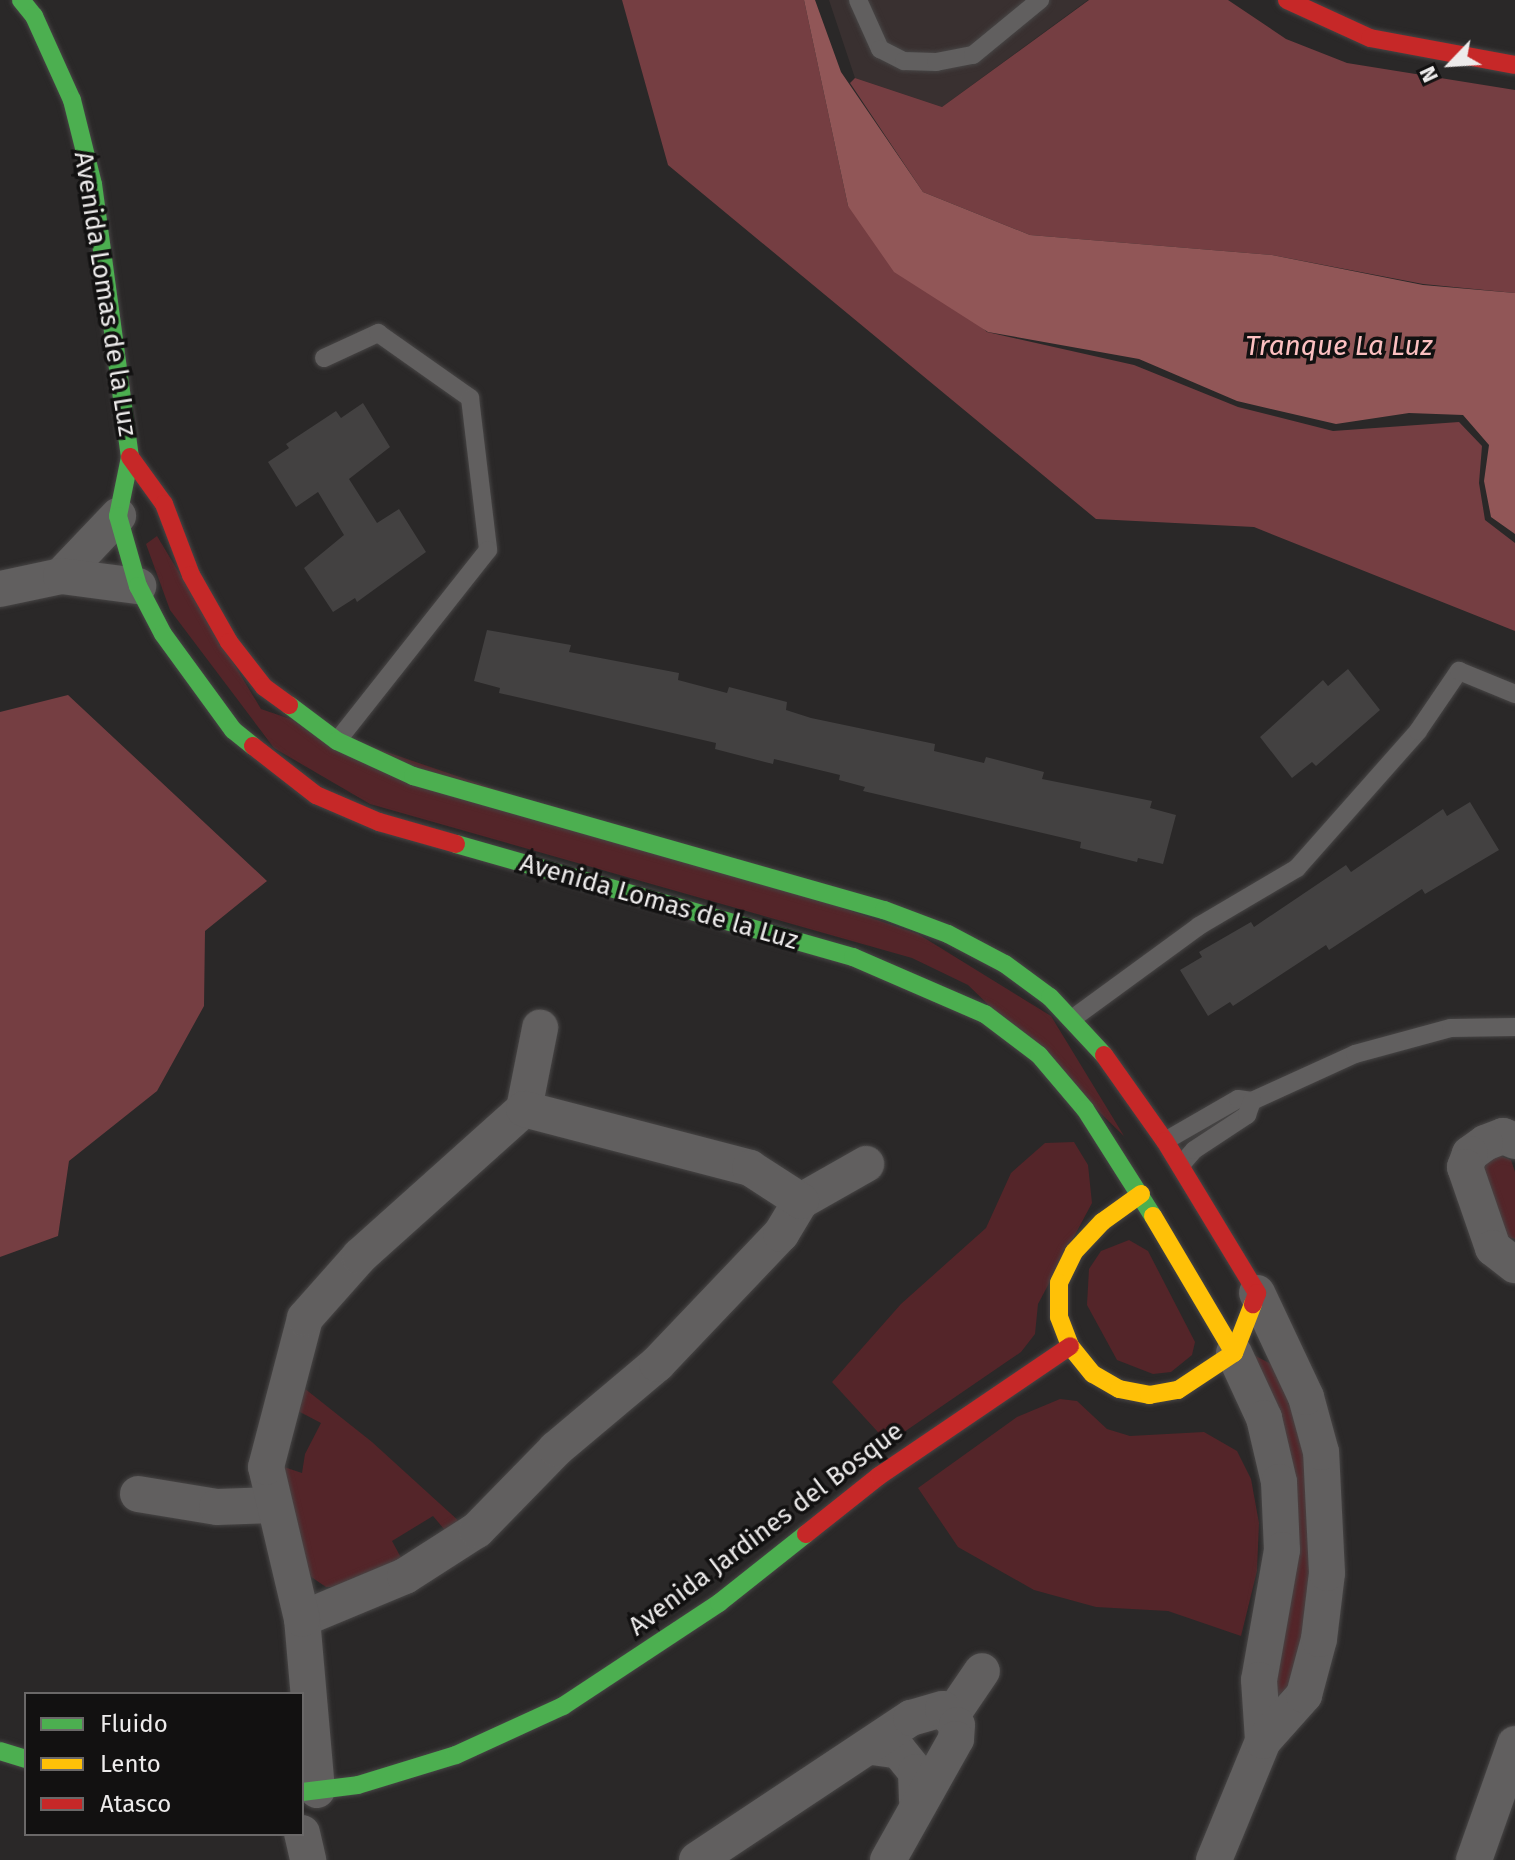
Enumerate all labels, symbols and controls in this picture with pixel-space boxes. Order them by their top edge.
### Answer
north arrow [1411,24,1491,104]
text: N [1413,62,1444,87]
street label: Avenida Lomas de la Luz [67,149,143,439]
water label: Tranque La Luz [1245,329,1433,363]
street label: Avenida Lomas de la Luz [516,847,802,957]
street label: Avenida Jardines del Bosque [623,1416,909,1642]
legend [24,1692,304,1836]
text: Fluido [100,1710,168,1738]
text: Lento [100,1750,161,1778]
text: Atasco [100,1790,171,1818]

